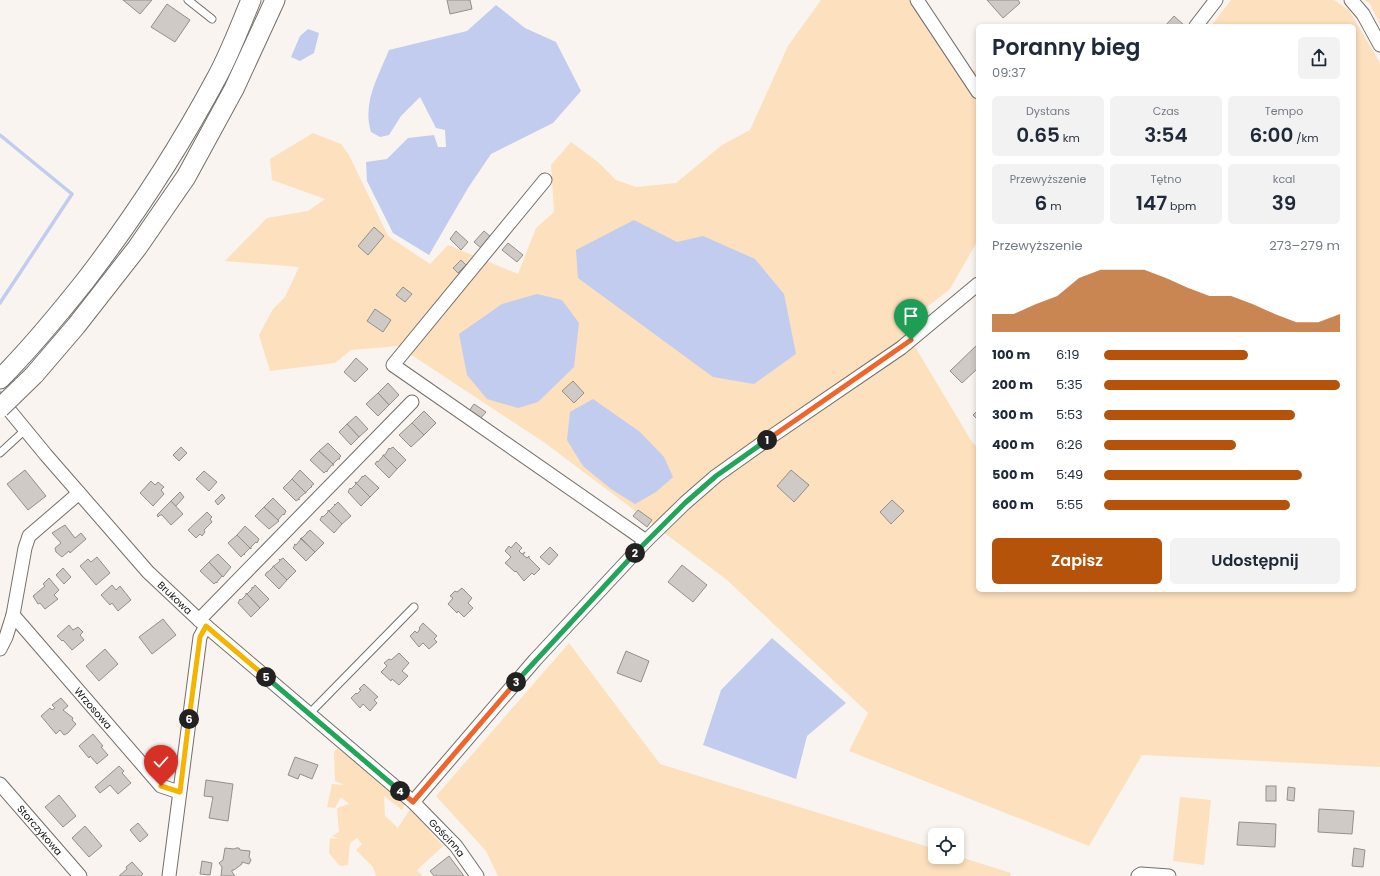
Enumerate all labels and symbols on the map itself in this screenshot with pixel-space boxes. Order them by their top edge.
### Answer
pin [894,299,928,340]
pin: 1 [757,430,777,450]
pin: 2 [625,543,645,563]
street label: Brukowa [154,578,196,618]
pin: 5 [256,667,276,687]
pin: 3 [506,672,526,692]
street label: Wrzosowa [71,684,116,733]
pin: 6 [179,709,199,729]
pin [144,745,178,786]
pin: 4 [390,781,410,801]
street label: Storczykowa [13,802,66,859]
street label: Gościnna [425,815,468,860]

